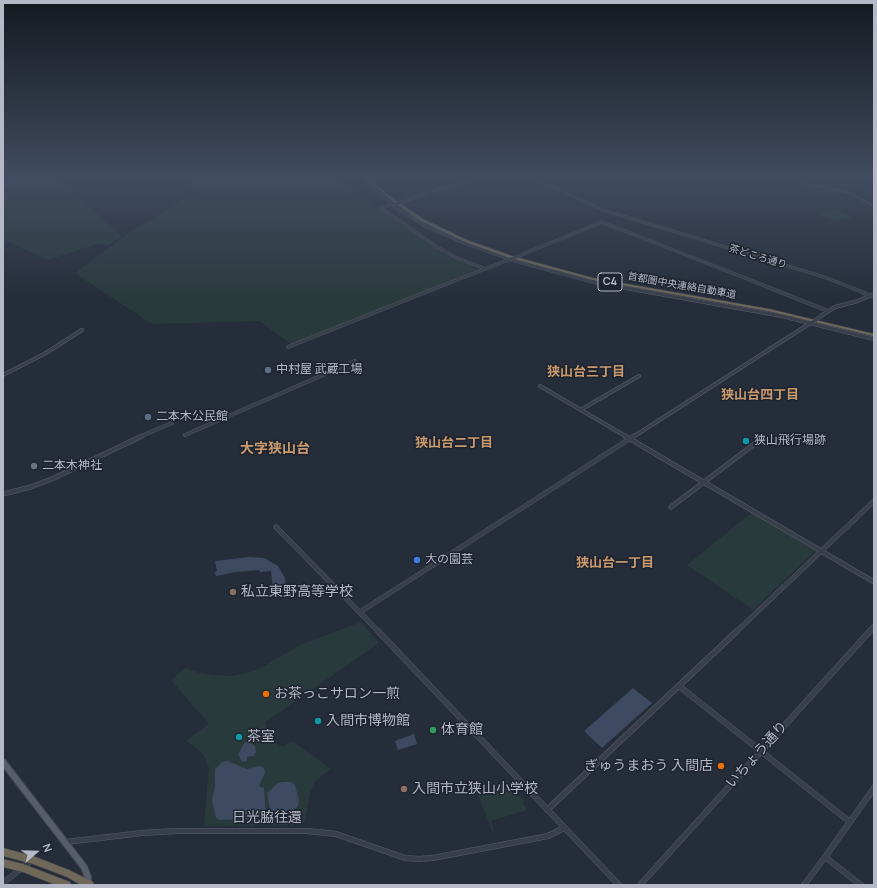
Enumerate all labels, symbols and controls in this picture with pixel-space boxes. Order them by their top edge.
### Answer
street label: 茶どころ通り [728,242,788,272]
street label: 首都圏中央連絡自動車道 [627,271,737,301]
road number: C4 [598,273,622,291]
place label: 中村屋 武蔵工場 [276,363,362,377]
district label: 狭山台三丁目 [547,364,625,380]
marker: 中村屋 武蔵工場 [263,365,273,375]
district label: 狭山台四丁目 [721,387,799,403]
place label: 二本木公民館 [156,410,228,424]
marker: 二本木公民館 [143,412,153,422]
place label: 狭山飛行場跡 [754,434,826,448]
district label: 狭山台二丁目 [415,435,493,451]
marker: 狭山飛行場跡 [741,436,751,446]
district label: 大字狭山台 [240,441,310,457]
place label: 二本木神社 [42,459,102,473]
marker: 二本木神社 [29,461,39,471]
place label: 大の園芸 [425,553,473,567]
marker: 大の園芸 [412,555,422,565]
district label: 狭山台一丁目 [576,555,654,571]
place label: 私立東野高等学校 [241,584,353,600]
marker: 私立東野高等学校 [228,587,238,597]
place label: お茶っこサロン一煎 [274,686,400,702]
marker: お茶っこサロン一煎 [261,689,271,699]
place label: 入間市博物館 [326,713,410,729]
marker: 入間市博物館 [313,716,323,726]
street label: いちょう通り [723,718,791,792]
place label: 体育館 [441,722,483,738]
marker: 体育館 [428,725,438,735]
place label: 茶室 [247,729,275,745]
marker: 茶室 [234,732,244,742]
place label: ぎゅうまおう 入間店 [584,758,713,774]
marker: ぎゅうまおう 入間店 [716,761,726,771]
place label: 入間市立狭山小学校 [412,781,538,797]
marker: 入間市立狭山小学校 [399,784,409,794]
street label: 日光脇往還 [232,810,302,826]
north arrow [16,832,56,872]
text: N [39,841,56,854]

